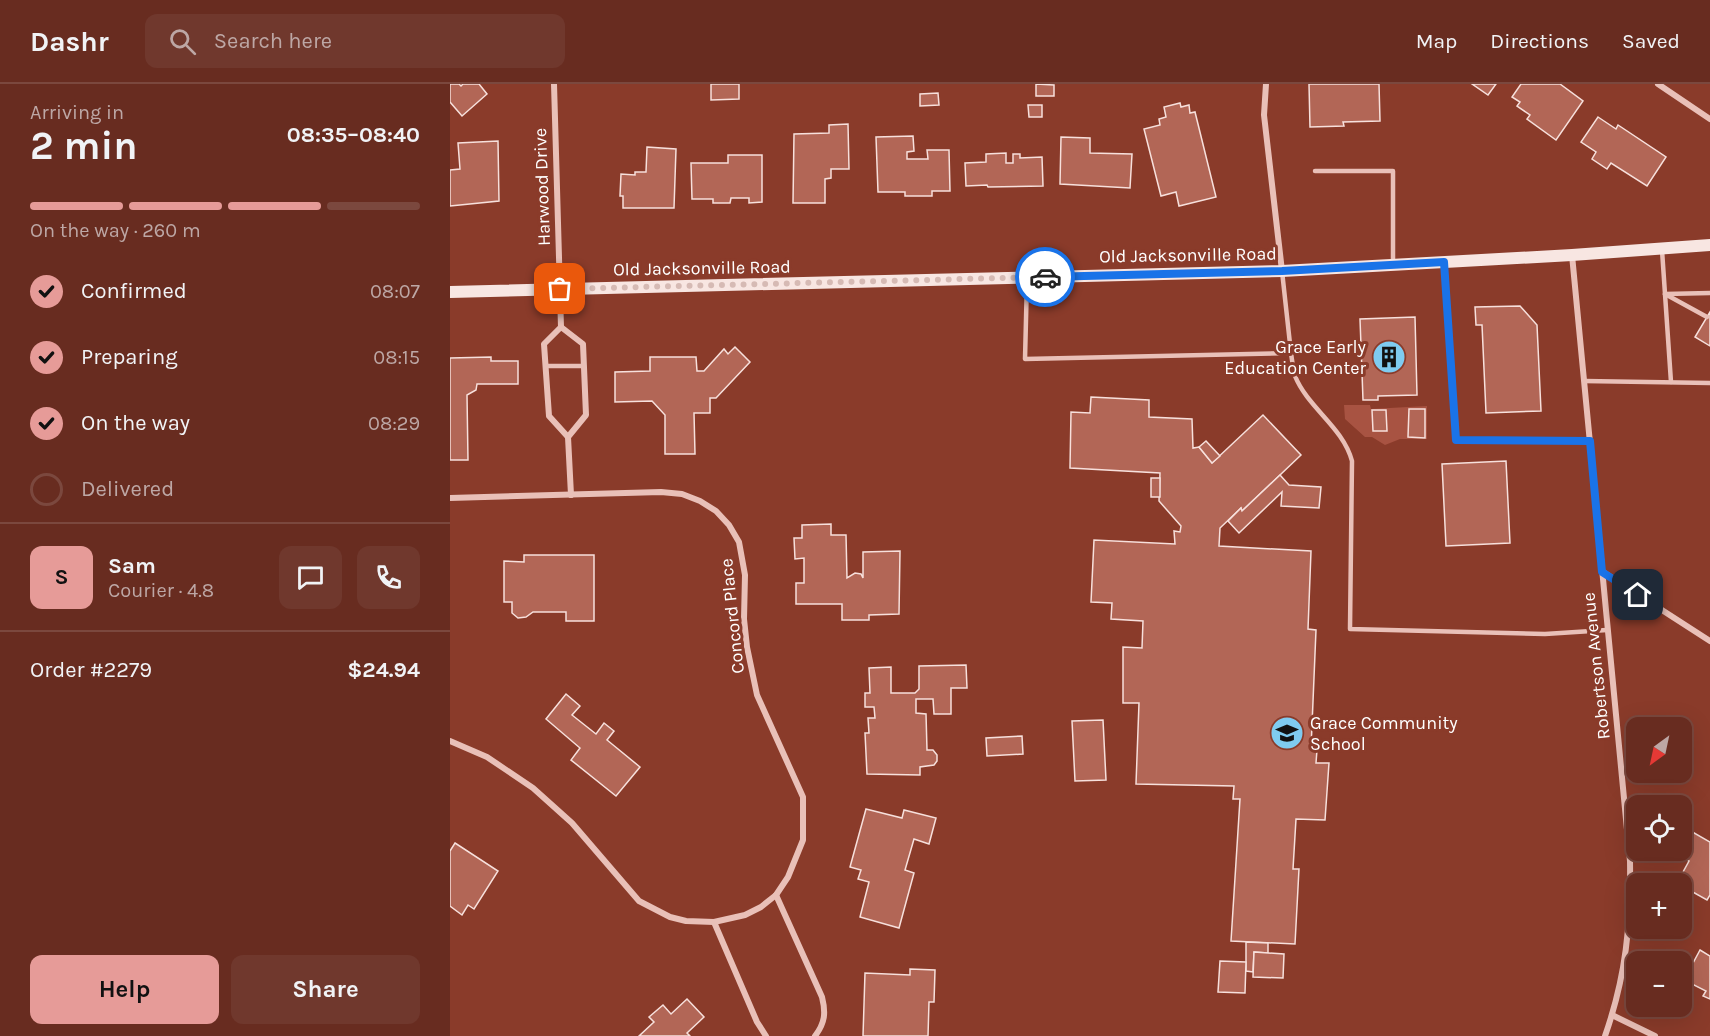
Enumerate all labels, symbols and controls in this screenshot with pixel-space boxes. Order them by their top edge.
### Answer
search box [145,14,565,68]
text: Dashr [30,25,109,58]
icon: search [166,25,199,58]
text: Search here [214,28,332,54]
text: Map [1416,29,1457,53]
text: Directions [1490,29,1589,53]
text: Saved [1622,29,1680,53]
text: Arriving in [30,101,124,124]
text: 08:35–08:40 [287,122,420,148]
text: 2 min [30,123,138,169]
street label: Harwood Drive [529,128,555,246]
text: On the way · 260 m [30,219,201,242]
street label: Old Jacksonville Road [1099,242,1277,268]
courier [1015,247,1075,307]
street label: Old Jacksonville Road [613,255,791,281]
icon: car [1029,261,1062,294]
pin [534,263,585,314]
icon: bag [543,272,576,305]
icon: check [30,275,63,308]
text: Confirmed [81,278,187,304]
text: 08:07 [370,280,420,303]
place label: Grace Early Education Center [1224,336,1367,379]
building icon: Grace Early Education Center [1371,339,1407,375]
icon: check [30,341,63,374]
text: Preparing [81,344,178,370]
text: 08:15 [373,346,420,369]
icon: check [30,407,63,440]
text: On the way [81,410,190,436]
text: 08:29 [368,412,420,435]
text: Delivered [81,476,174,502]
button: chat [279,546,342,609]
button: phone [357,546,420,609]
text: Sam [108,553,156,579]
street label: Concord Place [715,557,749,675]
text: S [54,564,69,590]
pin [1612,569,1663,620]
icon: home [1621,578,1654,611]
text: Courier · 4.8 [108,579,214,602]
street label: Robertson Avenue [1577,591,1615,741]
text: Order #2279 [30,657,152,683]
text: $24.94 [347,657,420,683]
place label: Grace Community School [1310,712,1458,755]
school or university icon: Grace Community School [1269,715,1305,751]
north arrow [1626,717,1692,783]
map controls [1626,717,1692,1017]
button: locate [1626,795,1692,861]
button: + [1626,873,1692,939]
button: − [1626,951,1692,1017]
button: Help [30,955,219,1024]
button: Share [231,955,420,1024]

